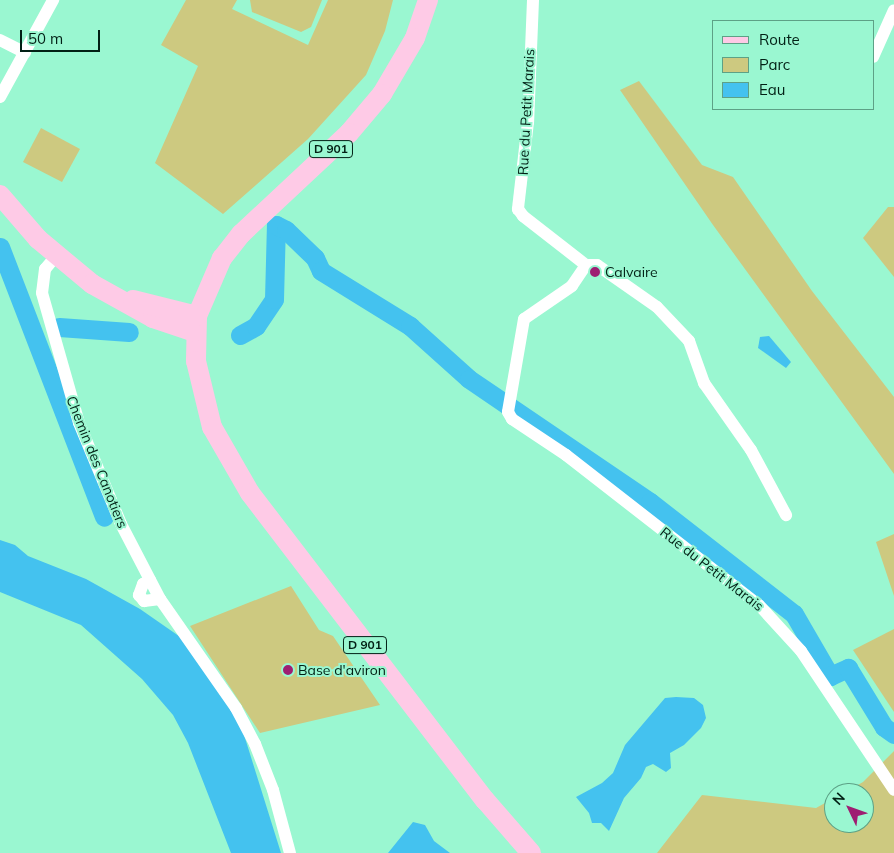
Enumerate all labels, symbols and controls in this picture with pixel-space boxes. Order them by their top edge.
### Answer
scale bar [22,20,102,52]
legend [712,20,874,110]
text: 50 m [28,29,63,48]
text: Route [759,30,800,49]
street label: Rue du Petit Marais [514,48,538,176]
text: Parc [759,55,790,74]
text: Eau [759,80,785,99]
road number: D 901 [308,140,354,158]
place label: Calvaire [605,264,658,280]
marker: Calvaire [589,266,601,278]
street label: Chemin des Canotiers [63,393,131,531]
street label: Rue du Petit Marais [657,523,767,615]
road number: D 901 [342,636,388,654]
place label: Base d'aviron [298,662,386,678]
marker: Base d'aviron [282,664,294,676]
north arrow [824,783,874,833]
text: N [828,789,849,809]

